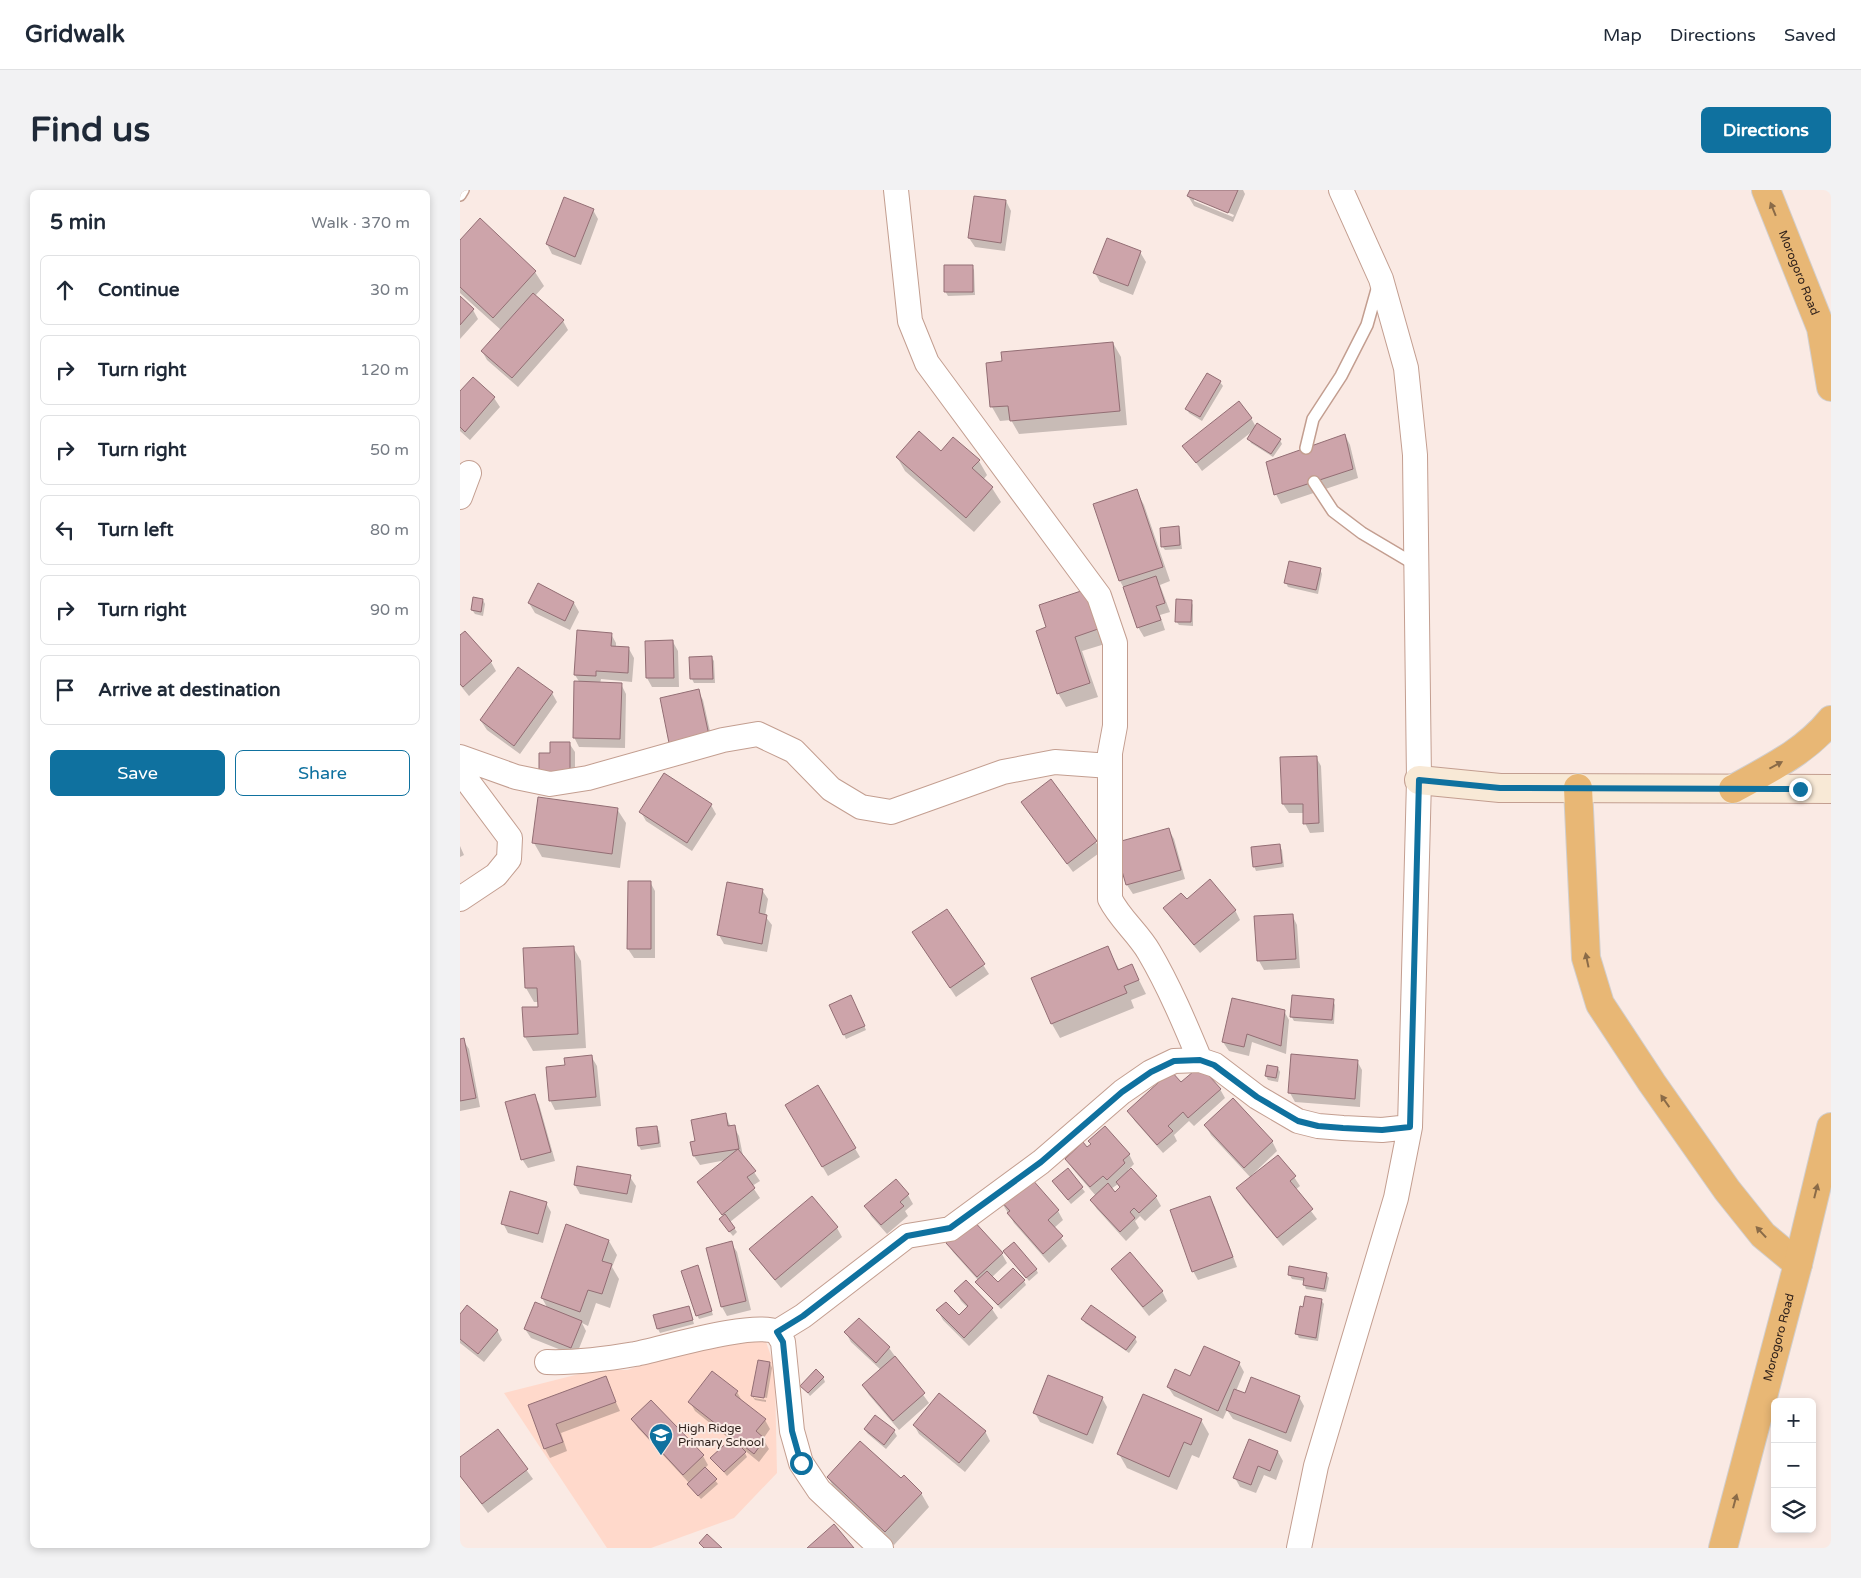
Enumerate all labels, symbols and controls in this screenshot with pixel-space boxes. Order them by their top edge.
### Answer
text: Gridwalk [25,20,125,49]
text: Map [1603,24,1642,46]
text: Directions [1670,24,1756,46]
text: Saved [1784,24,1836,46]
button: Directions [1701,107,1831,153]
text: Find us [30,109,150,151]
one-way arrow [1769,201,1776,216]
text: 5 min [50,210,106,235]
text: Walk · 370 m [311,213,410,233]
street label: Morogoro Road [1776,228,1822,317]
icon: ahead [51,276,79,304]
text: Continue [98,279,180,301]
text: 30 m [370,280,409,300]
icon: right [51,356,79,384]
text: Turn right [98,359,186,381]
text: 120 m [360,360,409,380]
icon: right [51,436,79,464]
text: Turn right [98,439,186,461]
text: 50 m [370,440,409,460]
icon: left [51,516,79,544]
text: Turn left [98,519,174,541]
text: 80 m [370,520,409,540]
icon: right [51,596,79,624]
text: Turn right [98,599,186,621]
text: 90 m [370,600,409,620]
icon: arrive [51,676,79,704]
text: Arrive at destination [98,679,281,701]
button: Save [50,750,225,796]
button: Share [235,750,410,796]
one-way arrow [1770,761,1783,770]
route end [1789,778,1812,801]
one-way arrow [1583,953,1591,968]
one-way arrow [1660,1094,1670,1108]
one-way arrow [1812,1184,1820,1199]
one-way arrow [1755,1226,1767,1238]
street label: Morogoro Road [1760,1292,1797,1383]
map controls [1771,1398,1816,1533]
button: + [1771,1398,1816,1443]
place label: High Ridge Primary School [678,1421,764,1449]
school or university icon: High Ridge Primary School [648,1422,674,1456]
button: − [1771,1443,1816,1488]
route start [790,1452,813,1475]
button: layers [1771,1488,1816,1533]
one-way arrow [1731,1493,1739,1508]

